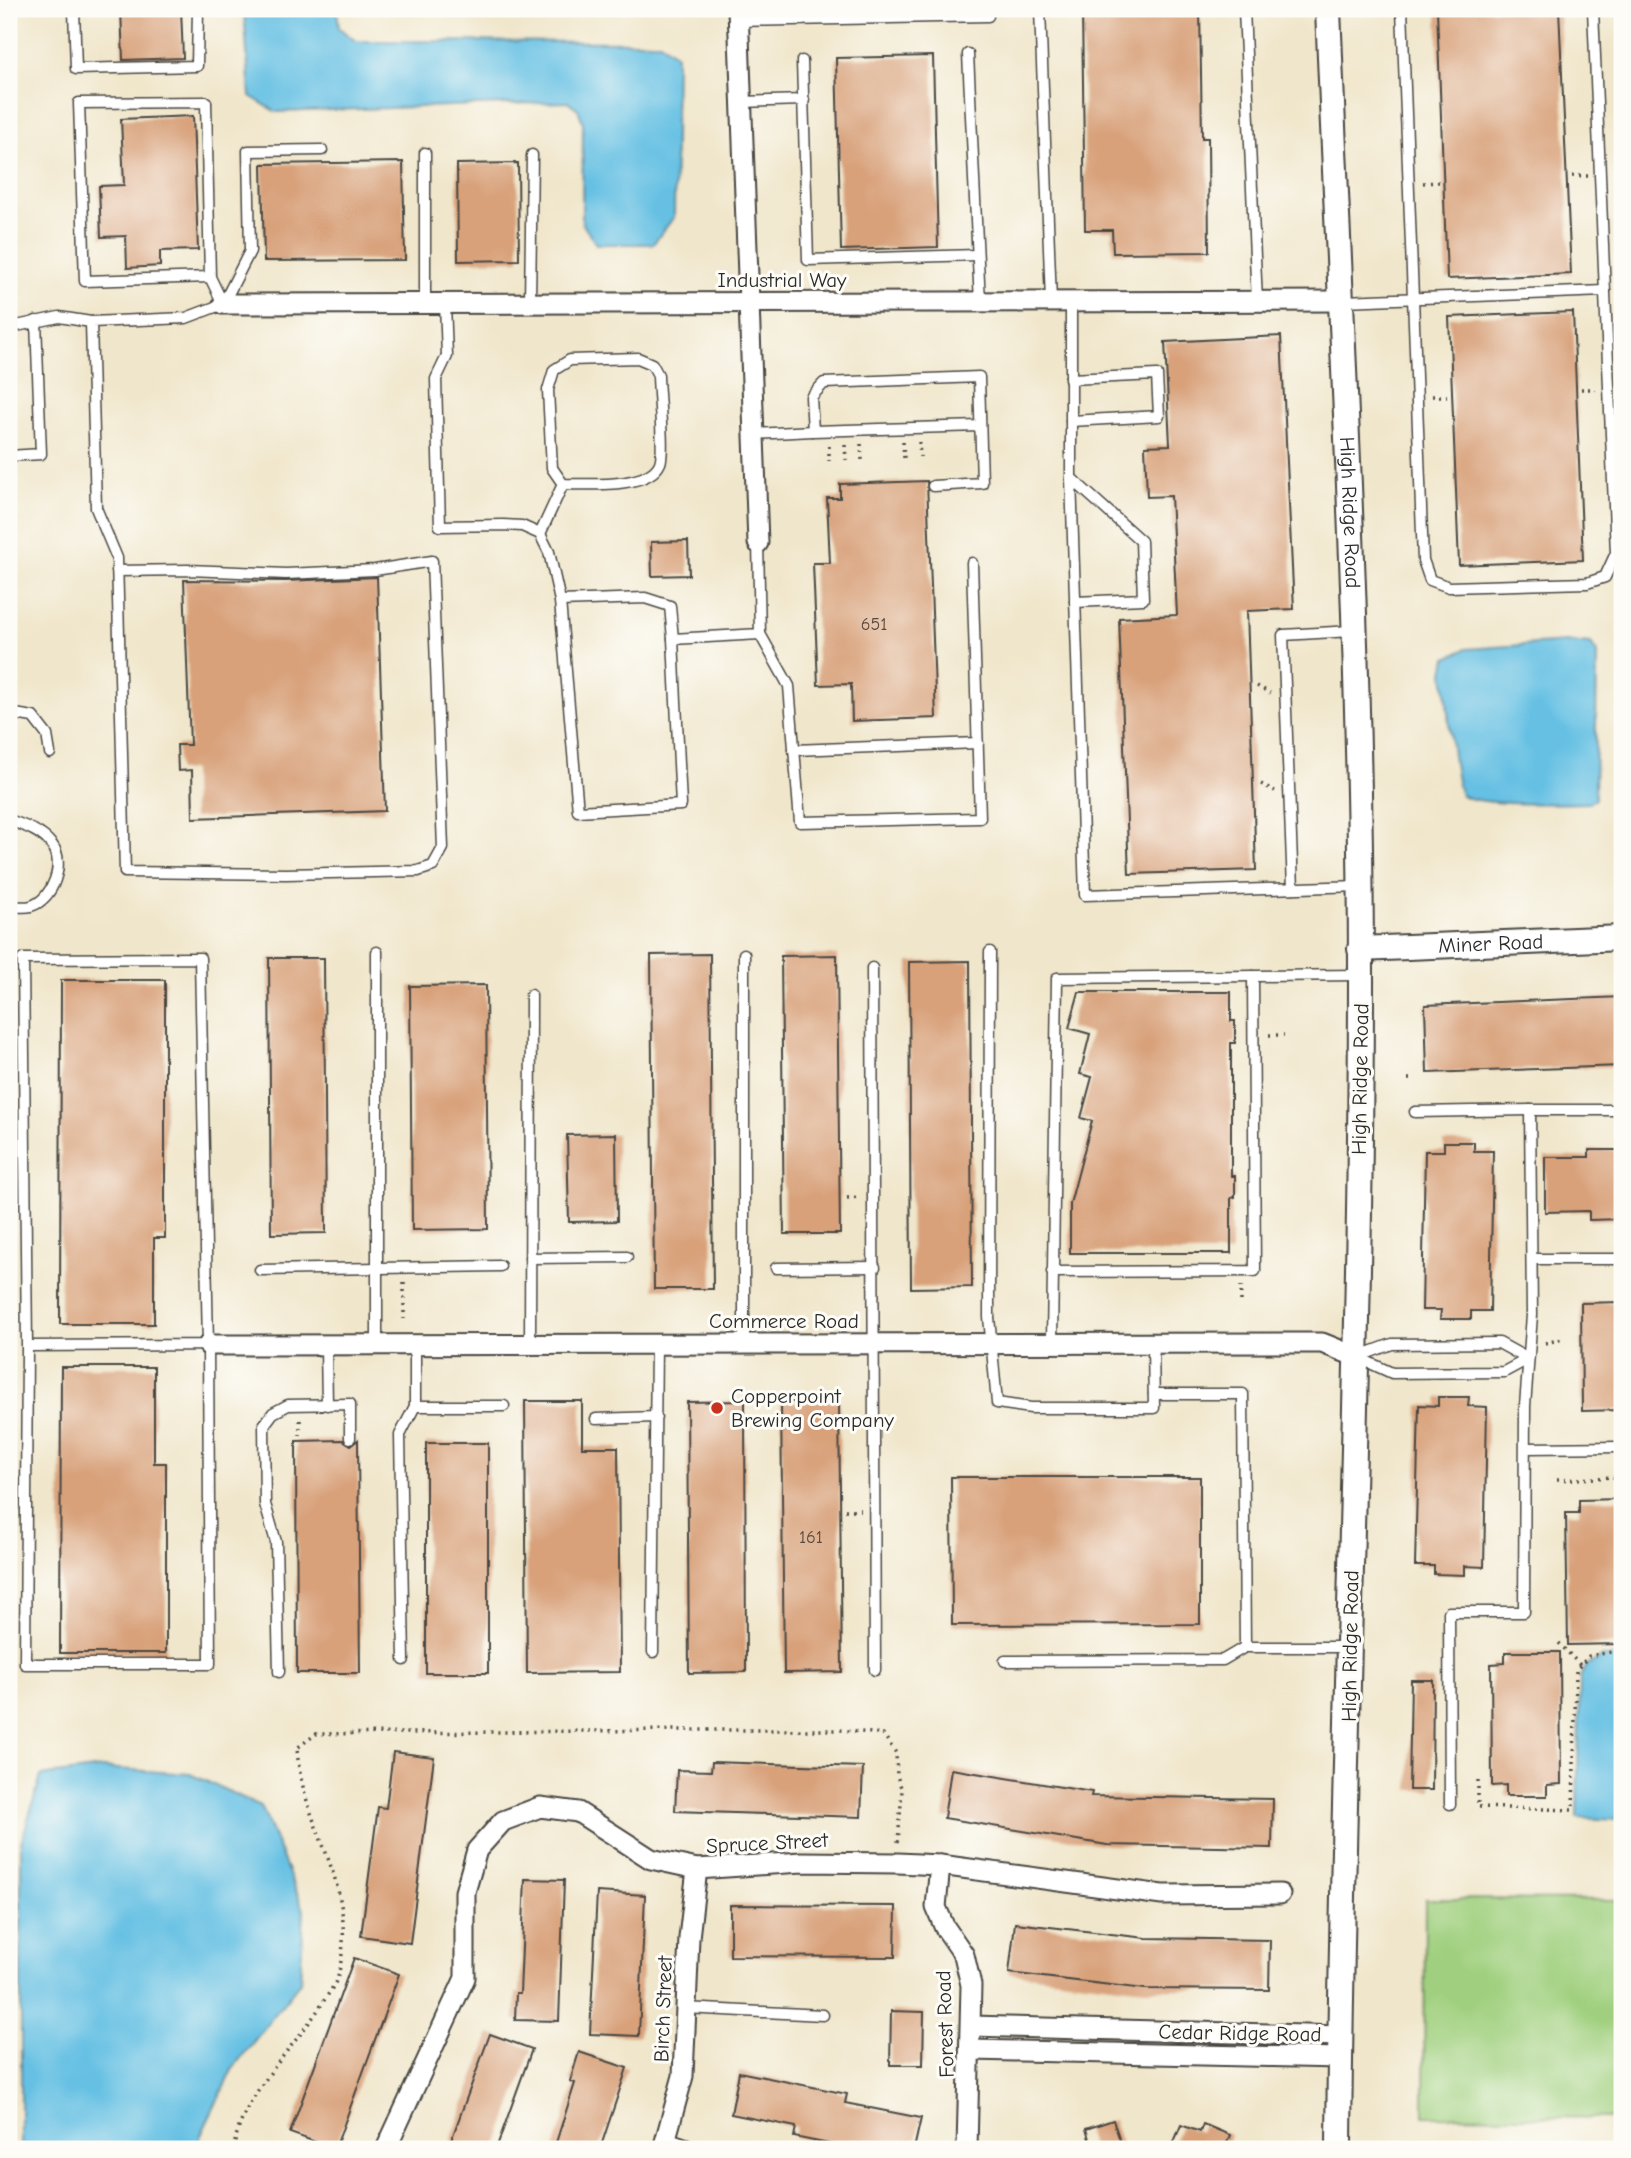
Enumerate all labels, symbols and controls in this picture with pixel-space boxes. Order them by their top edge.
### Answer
street label: Industrial Way [717,268,847,292]
street label: High Ridge Road [1335,436,1365,589]
house number: 651 [861,614,887,635]
street label: Miner Road [1438,929,1544,958]
street label: High Ridge Road [1347,1003,1373,1155]
street label: Commerce Road [709,1309,859,1333]
place label: Copperpoint Brewing Company [731,1384,895,1432]
marker: Copperpoint Brewing Company [709,1400,725,1416]
house number: 161 [799,1527,823,1548]
street label: High Ridge Road [1337,1570,1363,1722]
street label: Spruce Street [705,1828,830,1858]
street label: Birch Street [649,1954,677,2063]
street label: Forest Road [931,1970,959,2078]
street label: Cedar Ridge Road [1158,2020,1322,2046]

